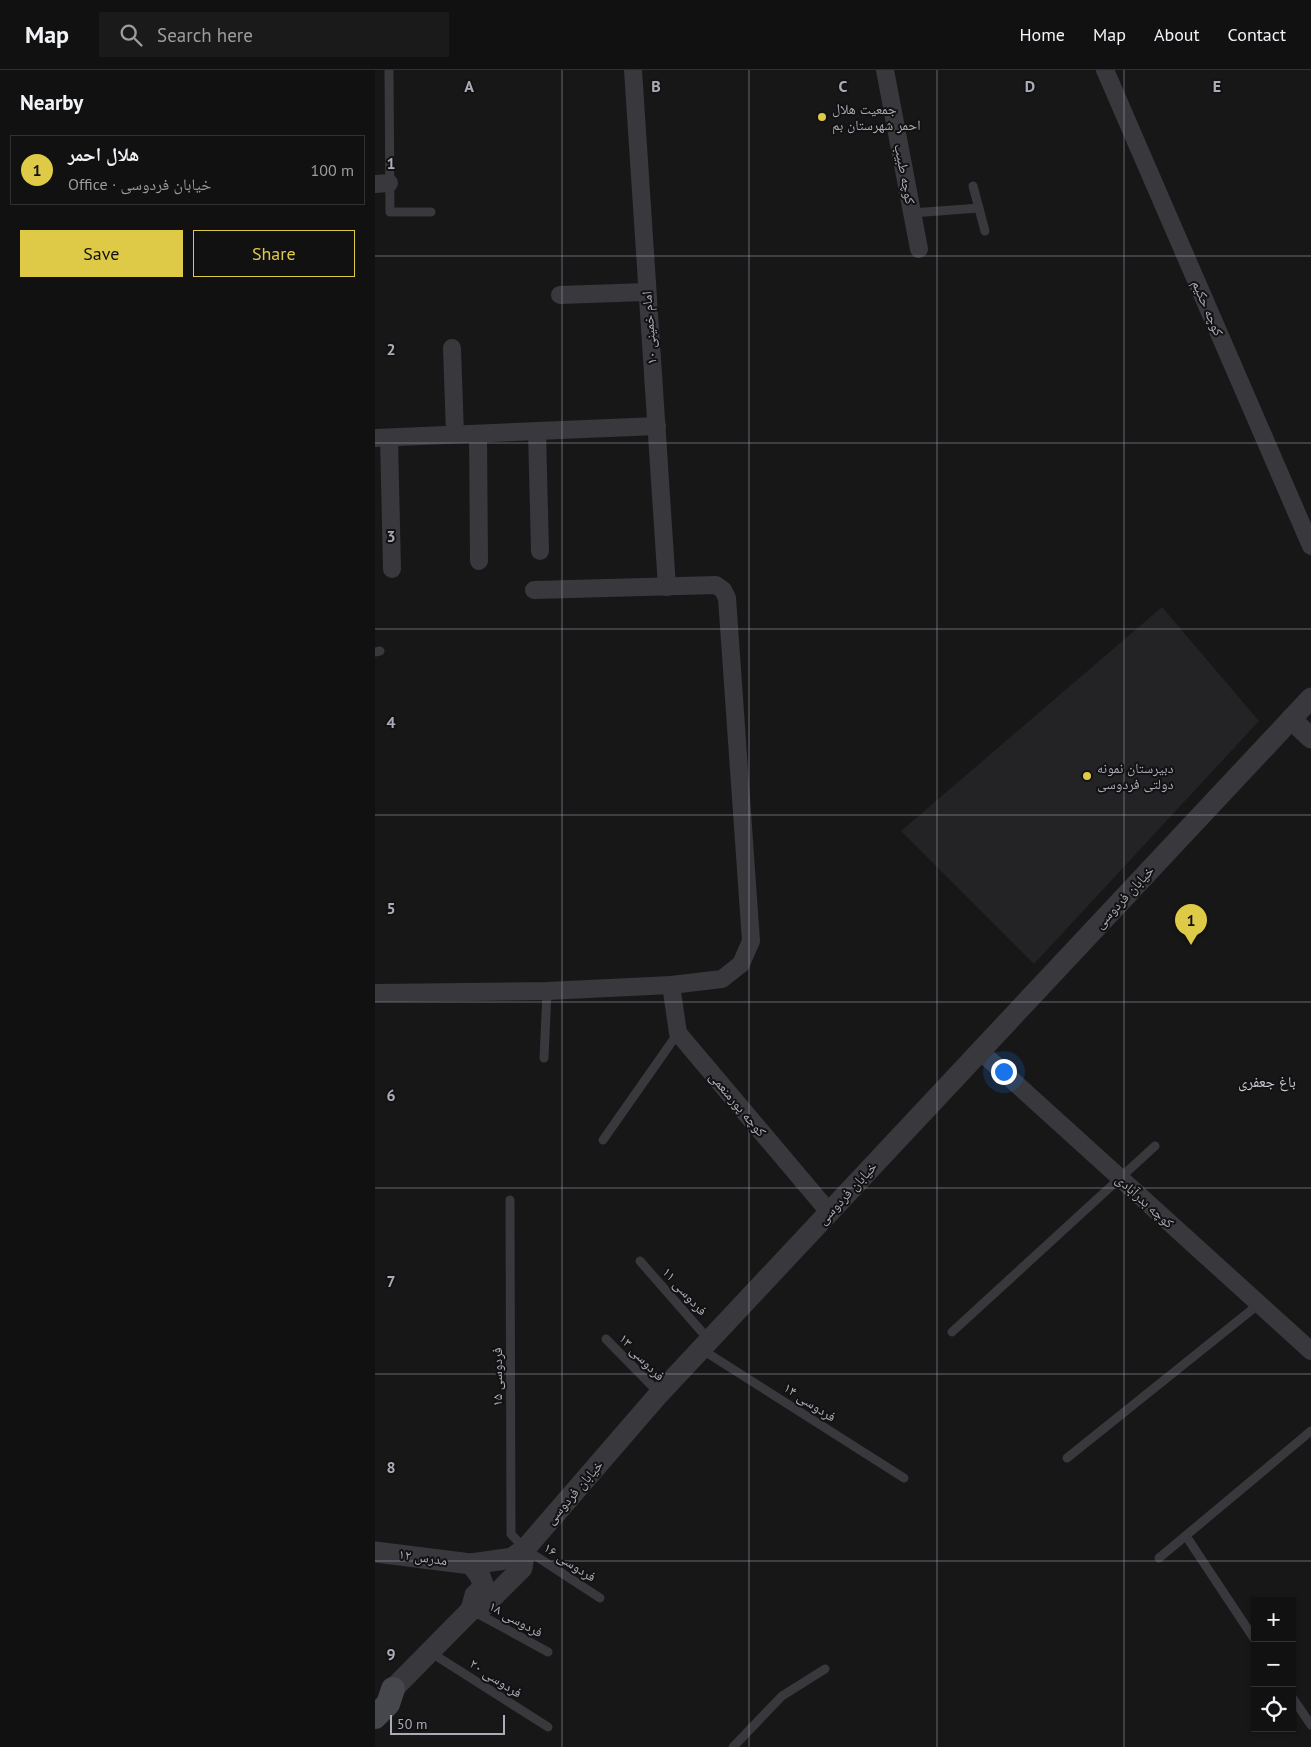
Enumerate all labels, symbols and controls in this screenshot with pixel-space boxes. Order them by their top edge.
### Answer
search box [99,12,449,57]
text: Map [25,19,69,50]
icon: search [117,21,145,49]
text: Search here [157,23,253,47]
text: Home [1019,23,1065,46]
text: Map [1093,23,1126,46]
text: About [1154,23,1200,46]
text: Contact [1228,23,1286,46]
text: A [464,76,474,96]
text: B [651,76,661,96]
text: C [839,76,848,96]
text: D [1025,76,1035,96]
text: E [1213,76,1221,96]
text: Nearby [20,89,83,116]
place label: جمعیت هلال احمر شهرستان بم [832,100,921,135]
marker: جمعیت هلال احمر شهرستان بم [816,111,828,123]
text: هلال احمر [68,142,139,166]
street label: کوچه طبیب [890,142,920,206]
text: 1 [386,153,396,173]
text: 1 [32,160,42,180]
text: 100 m [311,160,354,180]
text: Office · خیابان فردوسی [68,174,211,194]
button: Save [20,230,183,277]
button: Share [193,230,355,277]
street label: کوچه حکیم [1187,277,1228,339]
street label: امام خمینی ۱۰ [637,291,662,365]
text: 2 [386,339,396,359]
text: 3 [386,526,396,546]
text: 4 [386,712,396,732]
place label: دبیرستان نمونه دولتی فردوسی [1097,759,1174,793]
marker: دبیرستان نمونه دولتی فردوسی [1081,770,1093,782]
street label: خیابان فردوسی [1090,862,1158,932]
text: 5 [386,898,396,918]
pin: 1 [1175,904,1207,945]
your location [991,1059,1017,1085]
street label: کوچه پورمنعمی [705,1068,771,1141]
district label: باغ جعفری [1238,1072,1296,1092]
text: 6 [386,1085,396,1105]
street label: خیابان فردوسی [813,1158,881,1228]
street label: کوچه بدرآبادی [1112,1170,1178,1232]
street label: فردوسی ۱۱ [659,1263,712,1319]
text: 7 [386,1271,396,1291]
street label: فردوسی ۱۳ [615,1330,669,1385]
street label: فردوسی ۱۵ [488,1347,506,1407]
street label: فردوسی ۱۴ [780,1378,840,1426]
street label: خیابان فردوسی [541,1456,607,1528]
text: 8 [386,1457,396,1477]
street label: فردوسی ۱۶ [540,1538,600,1586]
street label: مدرس ۱۲ [398,1545,448,1569]
street label: فردوسی ۱۸ [486,1597,546,1641]
map controls [1251,1597,1296,1732]
button: + [1251,1597,1296,1642]
button: − [1251,1642,1296,1687]
text: 9 [386,1644,396,1664]
street label: فردوسی ۲۰ [466,1654,526,1702]
button: locate [1251,1687,1296,1732]
scale bar [390,1712,505,1735]
text: 50 m [397,1715,427,1733]

